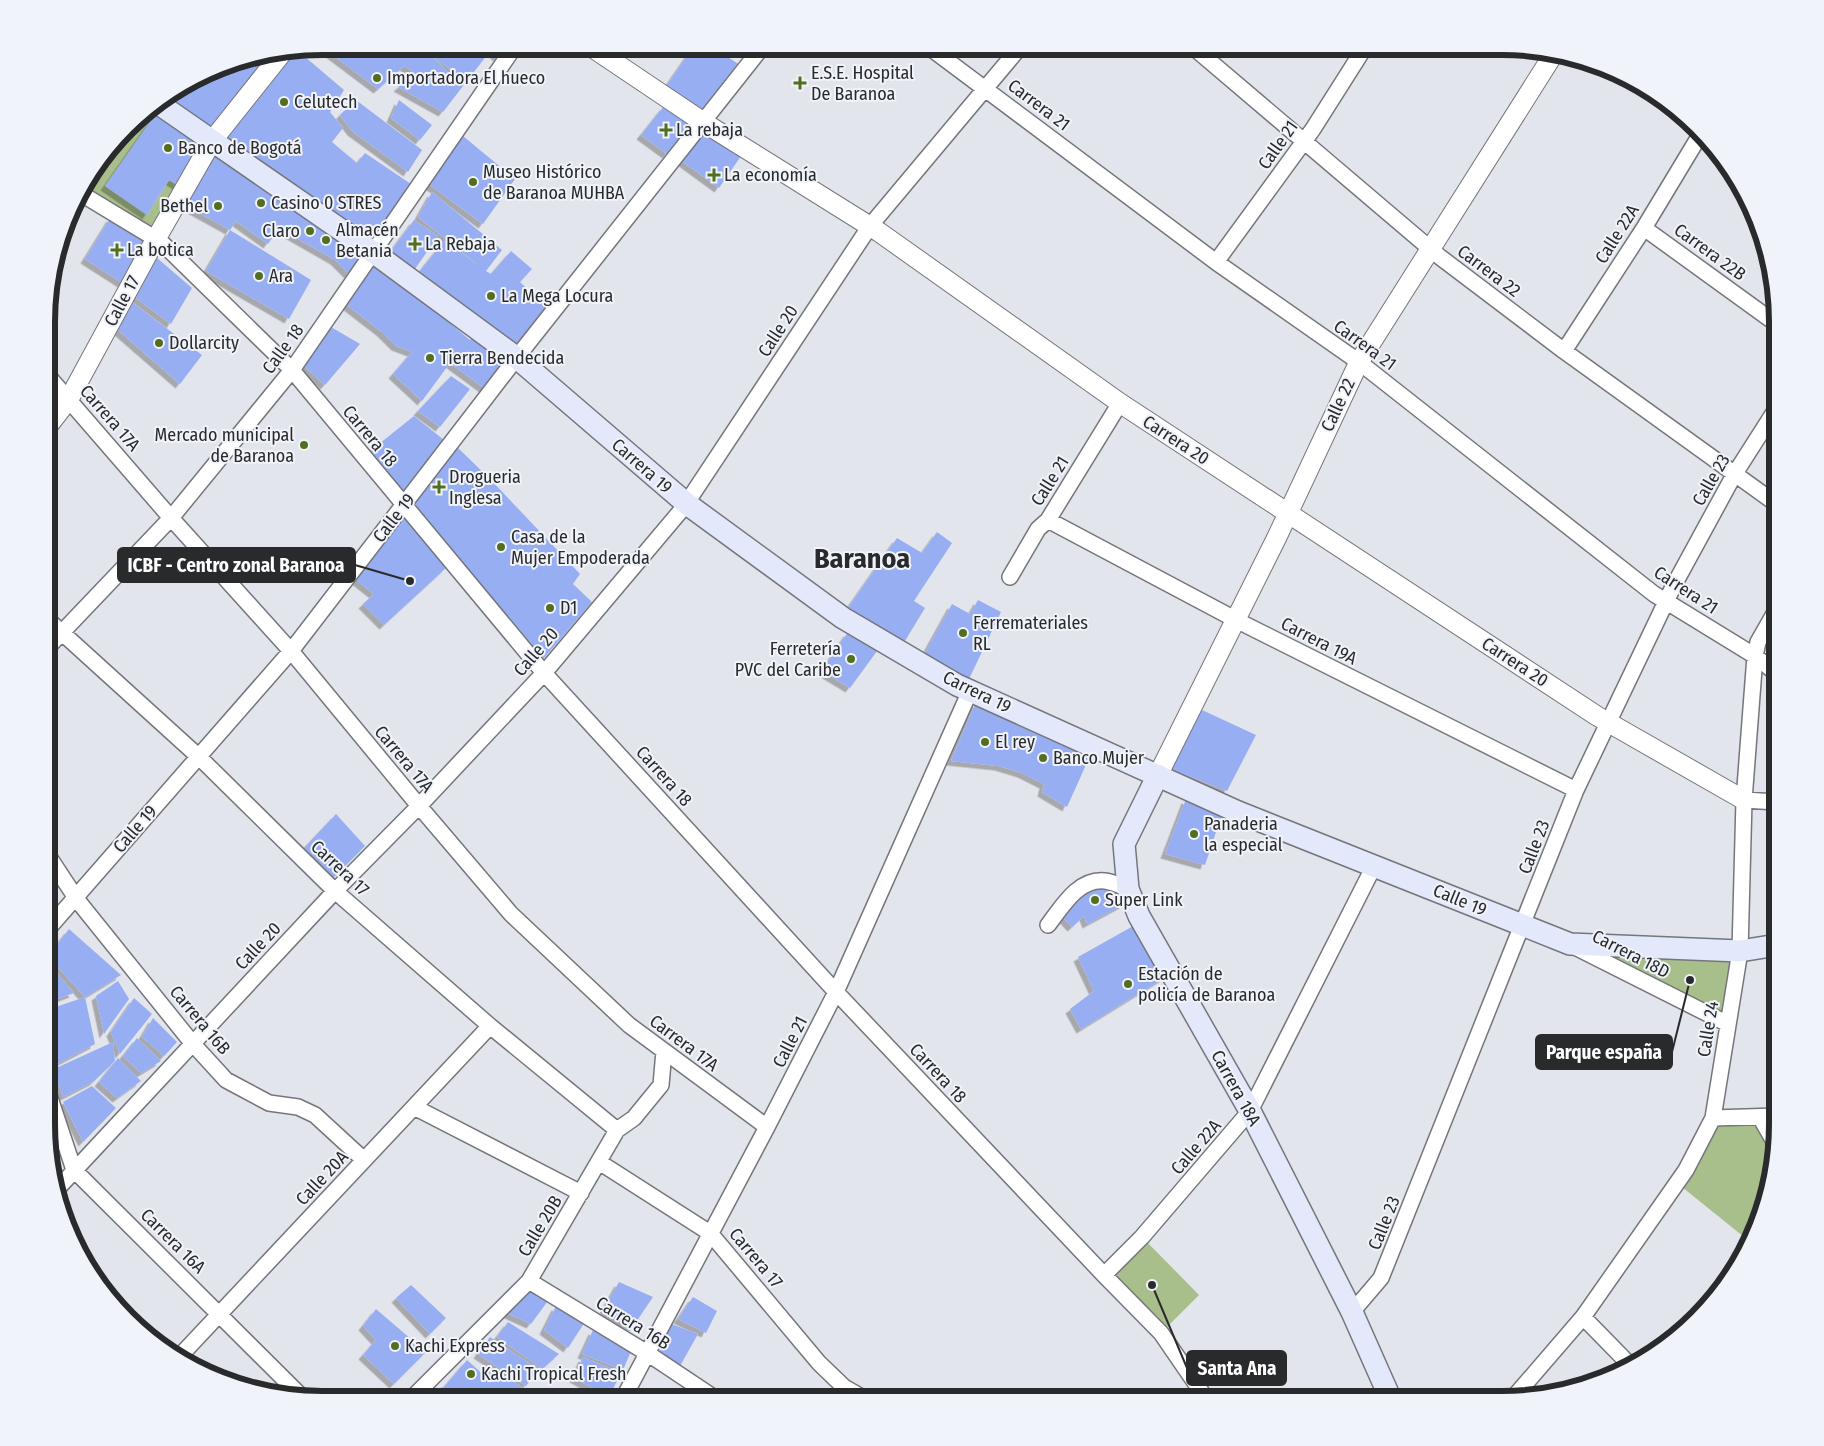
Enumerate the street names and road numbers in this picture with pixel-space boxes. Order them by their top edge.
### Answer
street label: Carrera 21 [1004,75,1074,135]
street label: Calle 21 [1253,116,1303,174]
street label: Calle 22A [1590,200,1644,268]
street label: Carrera 22B [1670,219,1750,285]
street label: Carrera 22 [1453,240,1525,302]
street label: Calle 17 [100,272,144,330]
street label: Calle 20 [753,301,803,361]
street label: Carrera 21 [1329,315,1401,375]
street label: Calle 18 [258,320,308,378]
street label: Calle 22 [1316,375,1360,435]
street label: Carrera 17A [75,380,145,456]
street label: Carrera 18 [338,401,402,471]
street label: Carrera 20 [1139,410,1213,470]
street label: Carrera 19 [607,434,677,498]
street label: Calle 23 [1687,450,1735,510]
street label: Calle 21 [1026,452,1074,510]
street label: Calle 19 [368,489,420,547]
street label: Carrera 21 [1650,561,1722,619]
street label: Carrera 19A [1277,612,1361,670]
street label: Calle 20 [509,623,563,681]
street label: Carrera 20 [1478,632,1552,692]
street label: Carrera 19 [939,666,1015,718]
street label: Carrera 17A [370,721,439,797]
street label: Carrera 18 [631,741,697,811]
street label: Calle 19 [108,801,162,857]
street label: Calle 23 [1514,817,1554,877]
street label: Carrera 17 [306,835,374,901]
street label: Calle 19 [1430,879,1490,921]
street label: Calle 20 [230,917,286,975]
street label: Carrera 18D [1589,925,1673,983]
street label: Carrera 16B [165,981,235,1059]
street label: Calle 24 [1693,999,1723,1059]
street label: Carrera 17A [645,1010,723,1076]
street label: Calle 21 [768,1013,812,1071]
street label: Carrera 18 [905,1039,971,1107]
street label: Carrera 18A [1206,1046,1266,1130]
street label: Calle 22A [1166,1115,1226,1179]
street label: Calle 20A [291,1146,353,1210]
street label: Calle 20B [513,1191,567,1261]
street label: Calle 23 [1363,1193,1405,1253]
street label: Carrera 16A [136,1204,210,1278]
street label: Carrera 17 [724,1223,788,1293]
street label: Carrera 16B [592,1292,674,1354]

